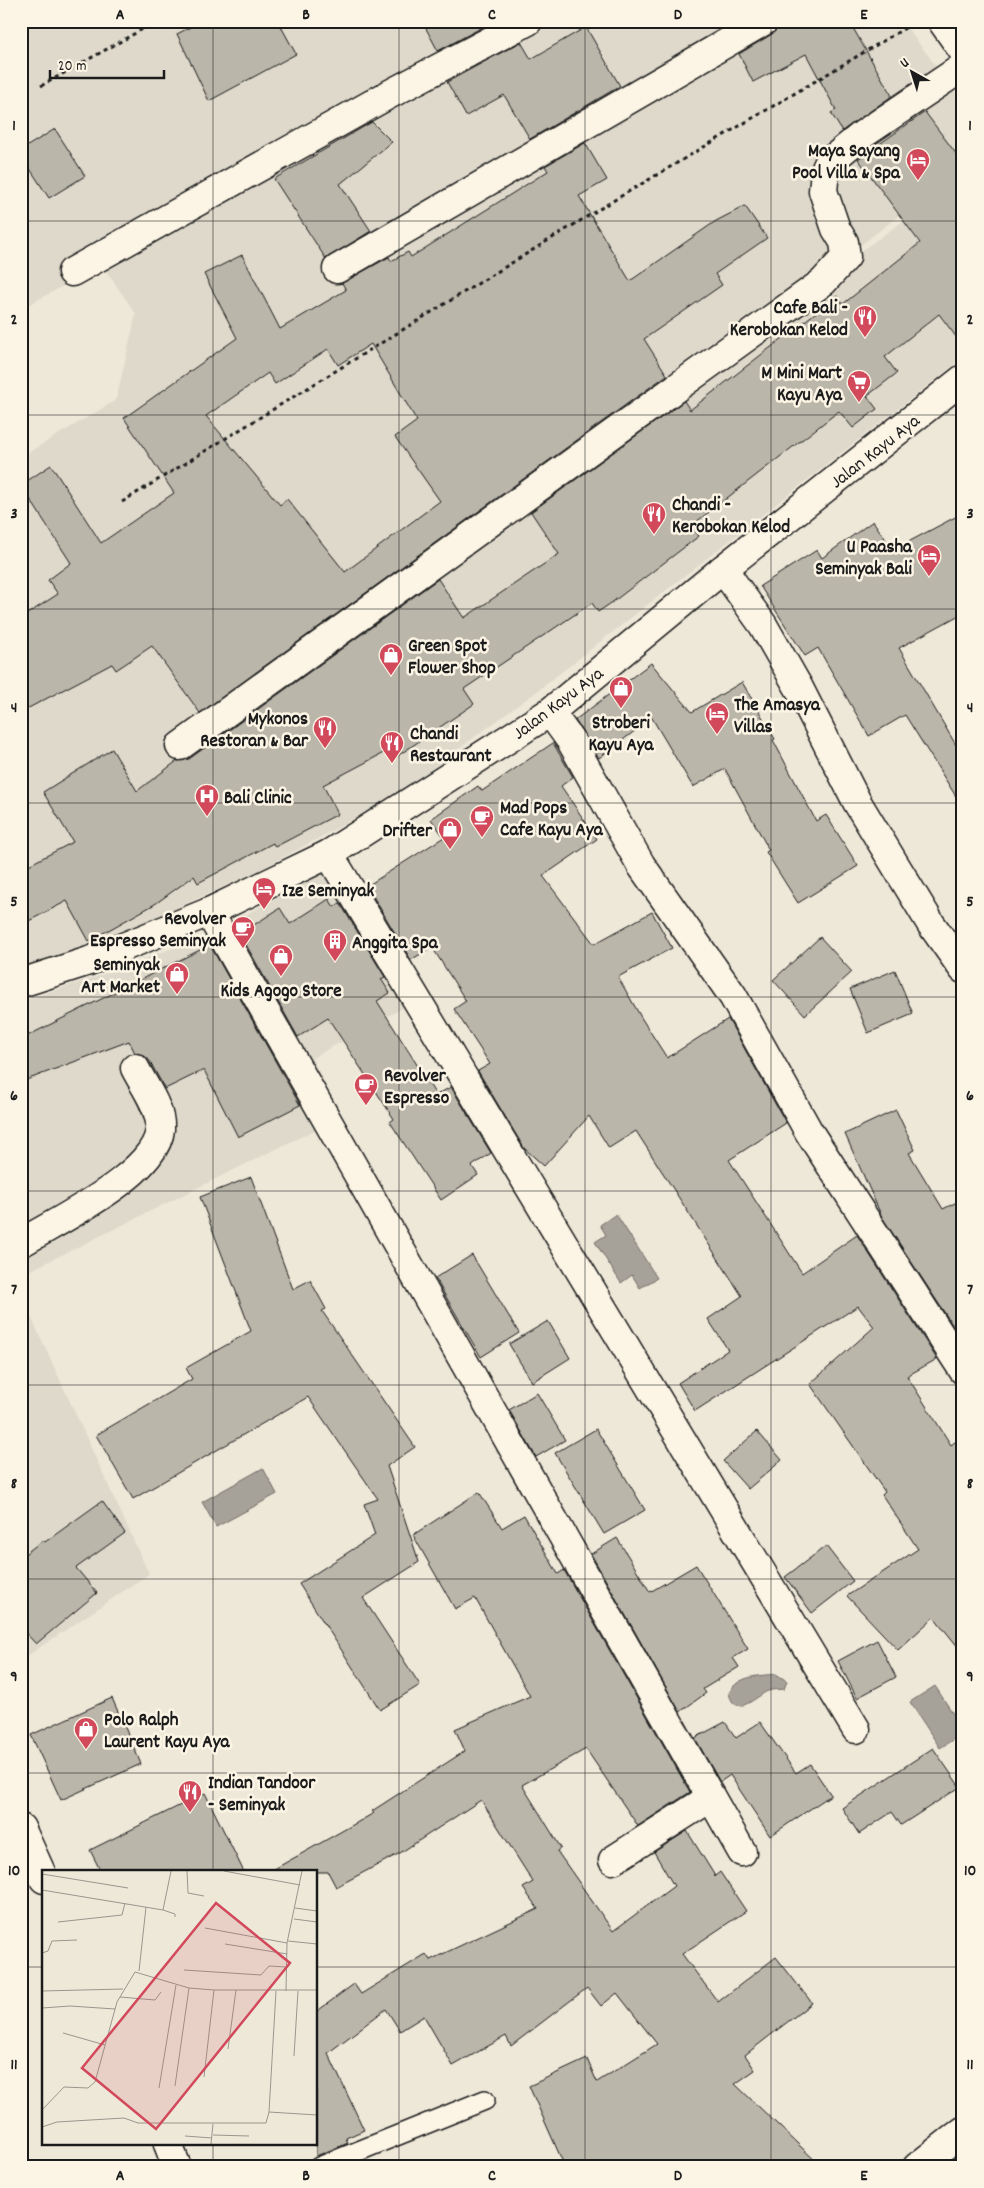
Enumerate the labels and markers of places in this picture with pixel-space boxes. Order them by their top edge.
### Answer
place label: Maya Sayang Pool Villa & Spa [792,139,901,188]
hotel icon: Maya Sayang Pool Villa & Spa [905,147,931,181]
place label: Cafe Bali - Kerobokan Kelod [730,296,848,345]
restaurant icon: Cafe Bali - Kerobokan Kelod [852,304,878,338]
place label: M Mini Mart Kayu Aya [761,361,843,410]
supermarket icon: M Mini Mart Kayu Aya [846,369,872,403]
place label: Chandi - Kerobokan Kelod [672,493,790,542]
restaurant icon: Chandi - Kerobokan Kelod [641,501,667,535]
place label: U Paasha Seminyak Bali [815,535,913,584]
hotel icon: U Paasha Seminyak Bali [916,543,942,577]
place label: Green Spot Flower Shop [408,634,496,683]
shop icon: Green Spot Flower Shop [378,642,404,676]
shop icon: Stroberi Kayu Aya [608,675,634,709]
place label: The Amasya Villas [734,693,821,742]
hotel icon: The Amasya Villas [704,701,730,735]
place label: Mykonos Restoran & Bar [200,707,309,756]
place label: Stroberi Kayu Aya [589,711,655,760]
restaurant icon: Mykonos Restoran & Bar [312,715,338,749]
place label: Chandi Restaurant [410,722,491,771]
restaurant icon: Chandi Restaurant [379,730,405,764]
hospital icon: Bali Clinic [194,783,220,817]
place label: Bali Clinic [224,786,292,813]
place label: Mad Pops Cafe Kayu Aya [500,796,604,845]
cafe icon: Mad Pops Cafe Kayu Aya [469,804,495,838]
shop icon: Drifter [437,816,463,850]
place label: Drifter [383,819,433,846]
hotel icon: Ize Seminyak [251,876,277,910]
place label: Ize Seminyak [282,879,374,906]
place label: Revolver Espresso Seminyak [90,907,227,956]
cafe icon: Revolver Espresso Seminyak [230,915,256,949]
building icon: Anggita Spa [322,928,348,962]
place label: Anggita Spa [352,931,439,958]
shop icon: Kids Agogo Store [268,943,294,977]
place label: Seminyak Art Market [81,953,160,1002]
shop icon: Seminyak Art Market [164,961,190,995]
place label: Kids Agogo Store [220,979,342,1006]
place label: Revolver Espresso [384,1064,450,1113]
cafe icon: Revolver Espresso [353,1072,379,1106]
place label: Polo Ralph Laurent Kayu Aya [104,1708,230,1757]
shop icon: Polo Ralph Laurent Kayu Aya [73,1716,99,1750]
place label: Indian Tandoor - Seminyak [208,1771,316,1820]
restaurant icon: Indian Tandoor - Seminyak [177,1779,203,1813]

